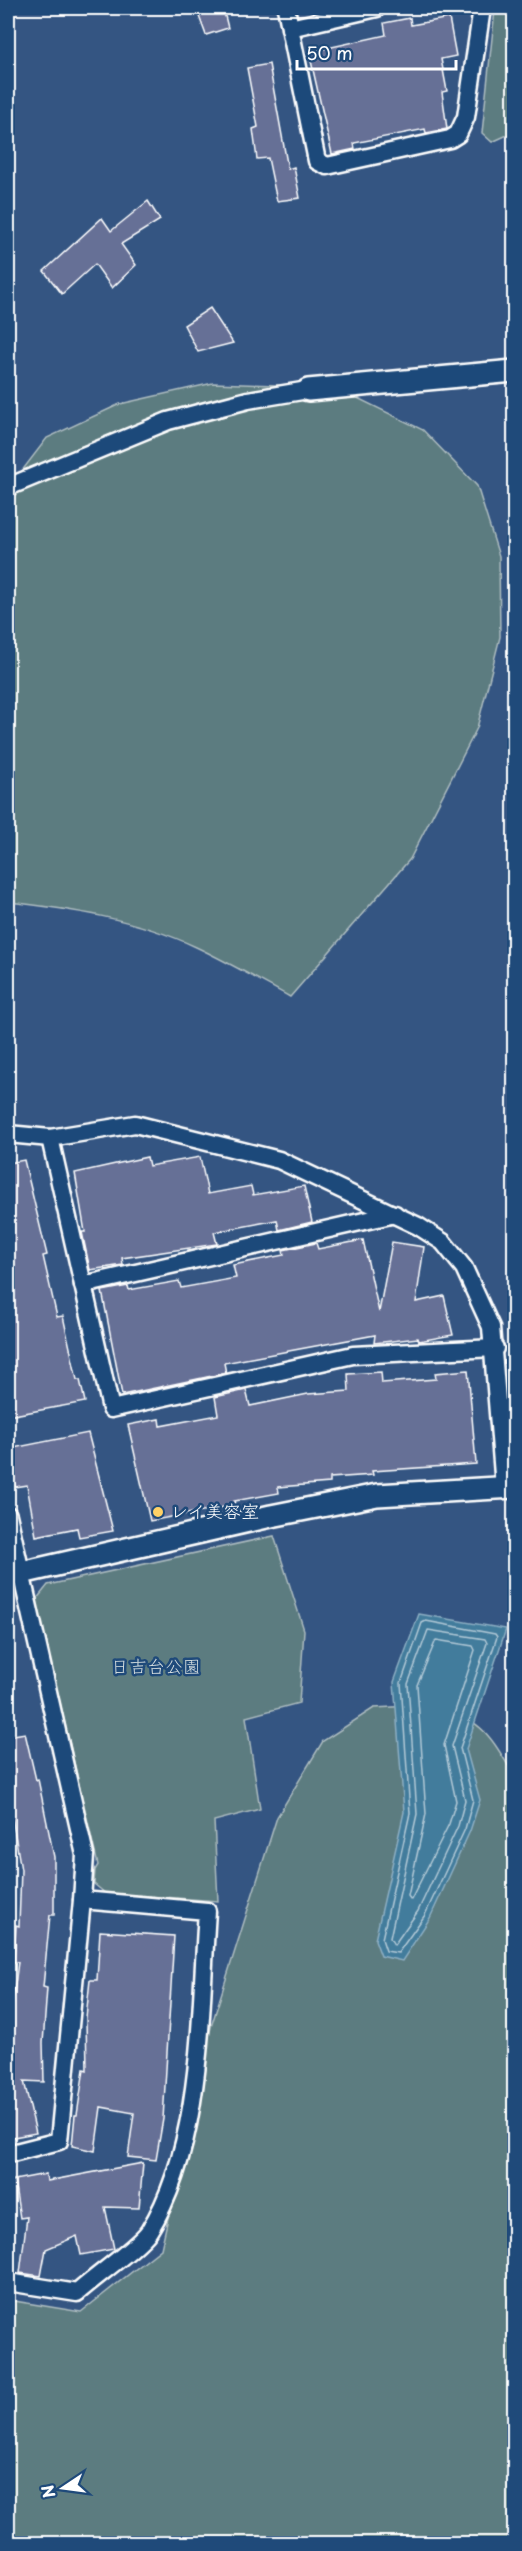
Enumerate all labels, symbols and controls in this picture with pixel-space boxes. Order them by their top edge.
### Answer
scale bar [297,33,456,71]
text: 50 m [306,39,353,66]
place label: レイ美容室 [170,1497,259,1524]
marker: レイ美容室 [151,1505,165,1519]
park label: 日吉台公園 [111,1652,201,1679]
north arrow [33,2458,93,2518]
text: N [34,2483,61,2500]

